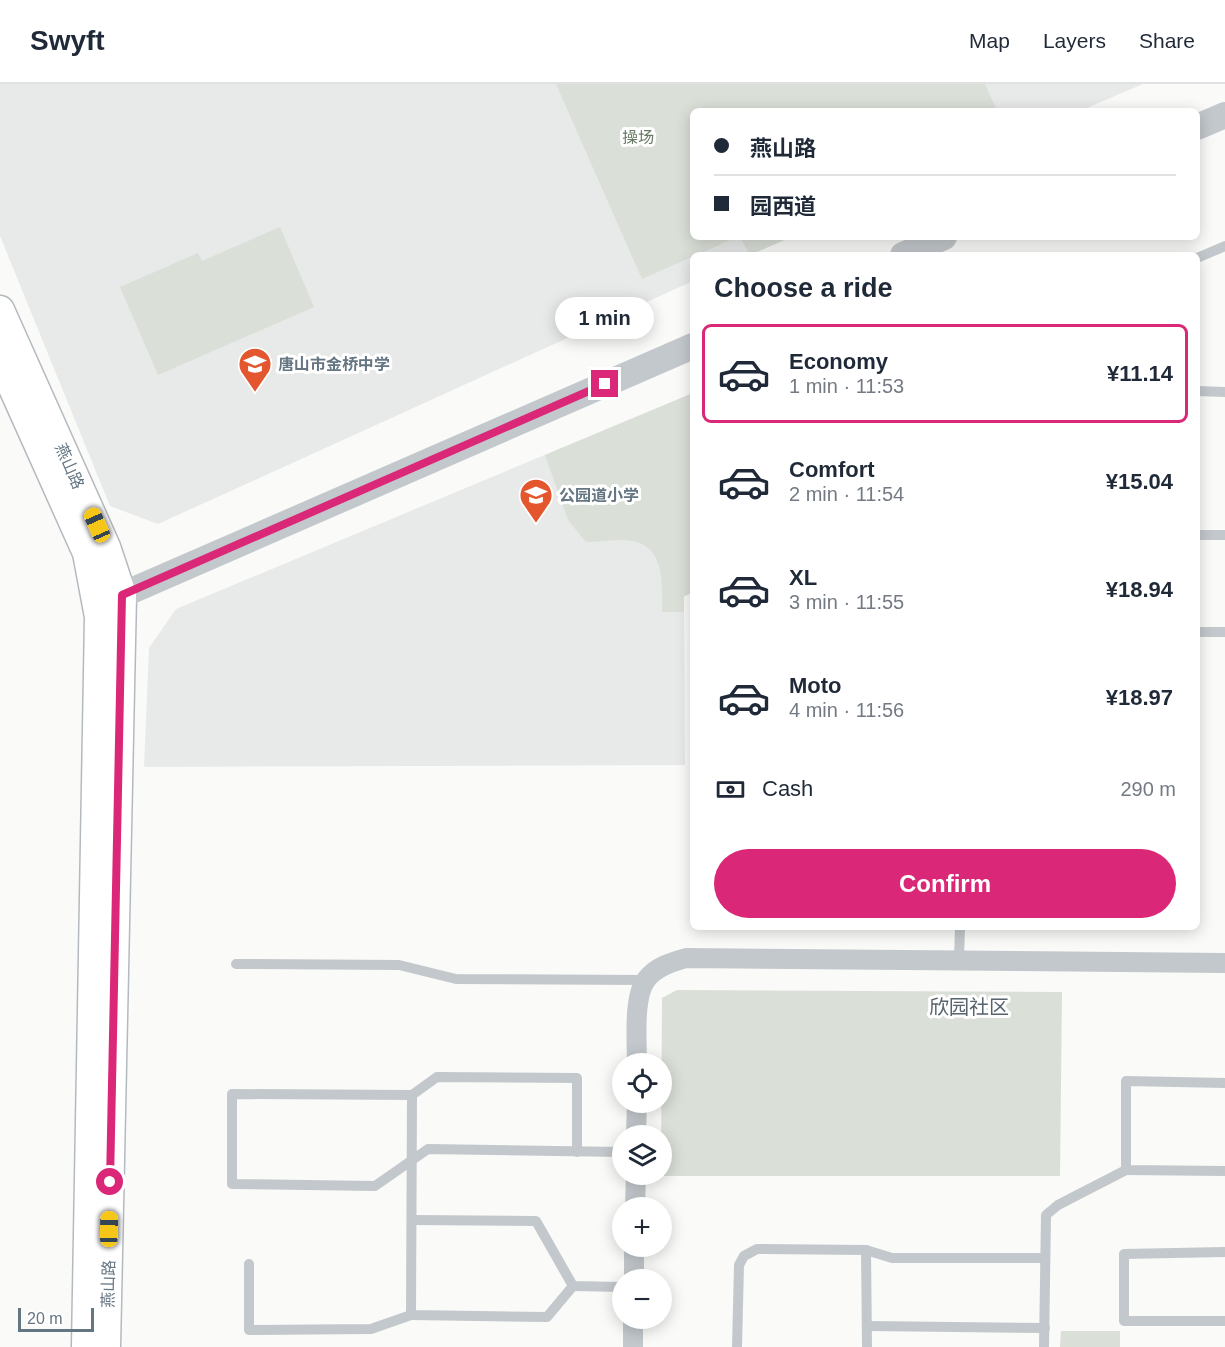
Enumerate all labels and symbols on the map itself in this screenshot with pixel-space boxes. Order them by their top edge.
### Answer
park label: 操场 [622,129,654,146]
callout: 1 min [556,297,654,339]
school or university icon: 唐山市金桥中学 [237,346,273,393]
place label: 唐山市金桥中学 [278,356,390,373]
route end [591,370,618,397]
street label: 燕山路 [52,441,87,492]
school or university icon: 公园道小学 [518,477,554,524]
place label: 公园道小学 [559,487,639,504]
car [81,505,113,545]
district label: 欣园社区 [929,996,1009,1018]
route start [96,1168,123,1195]
car [100,1211,118,1247]
street label: 燕山路 [100,1260,117,1308]
scale bar [18,1305,94,1332]

